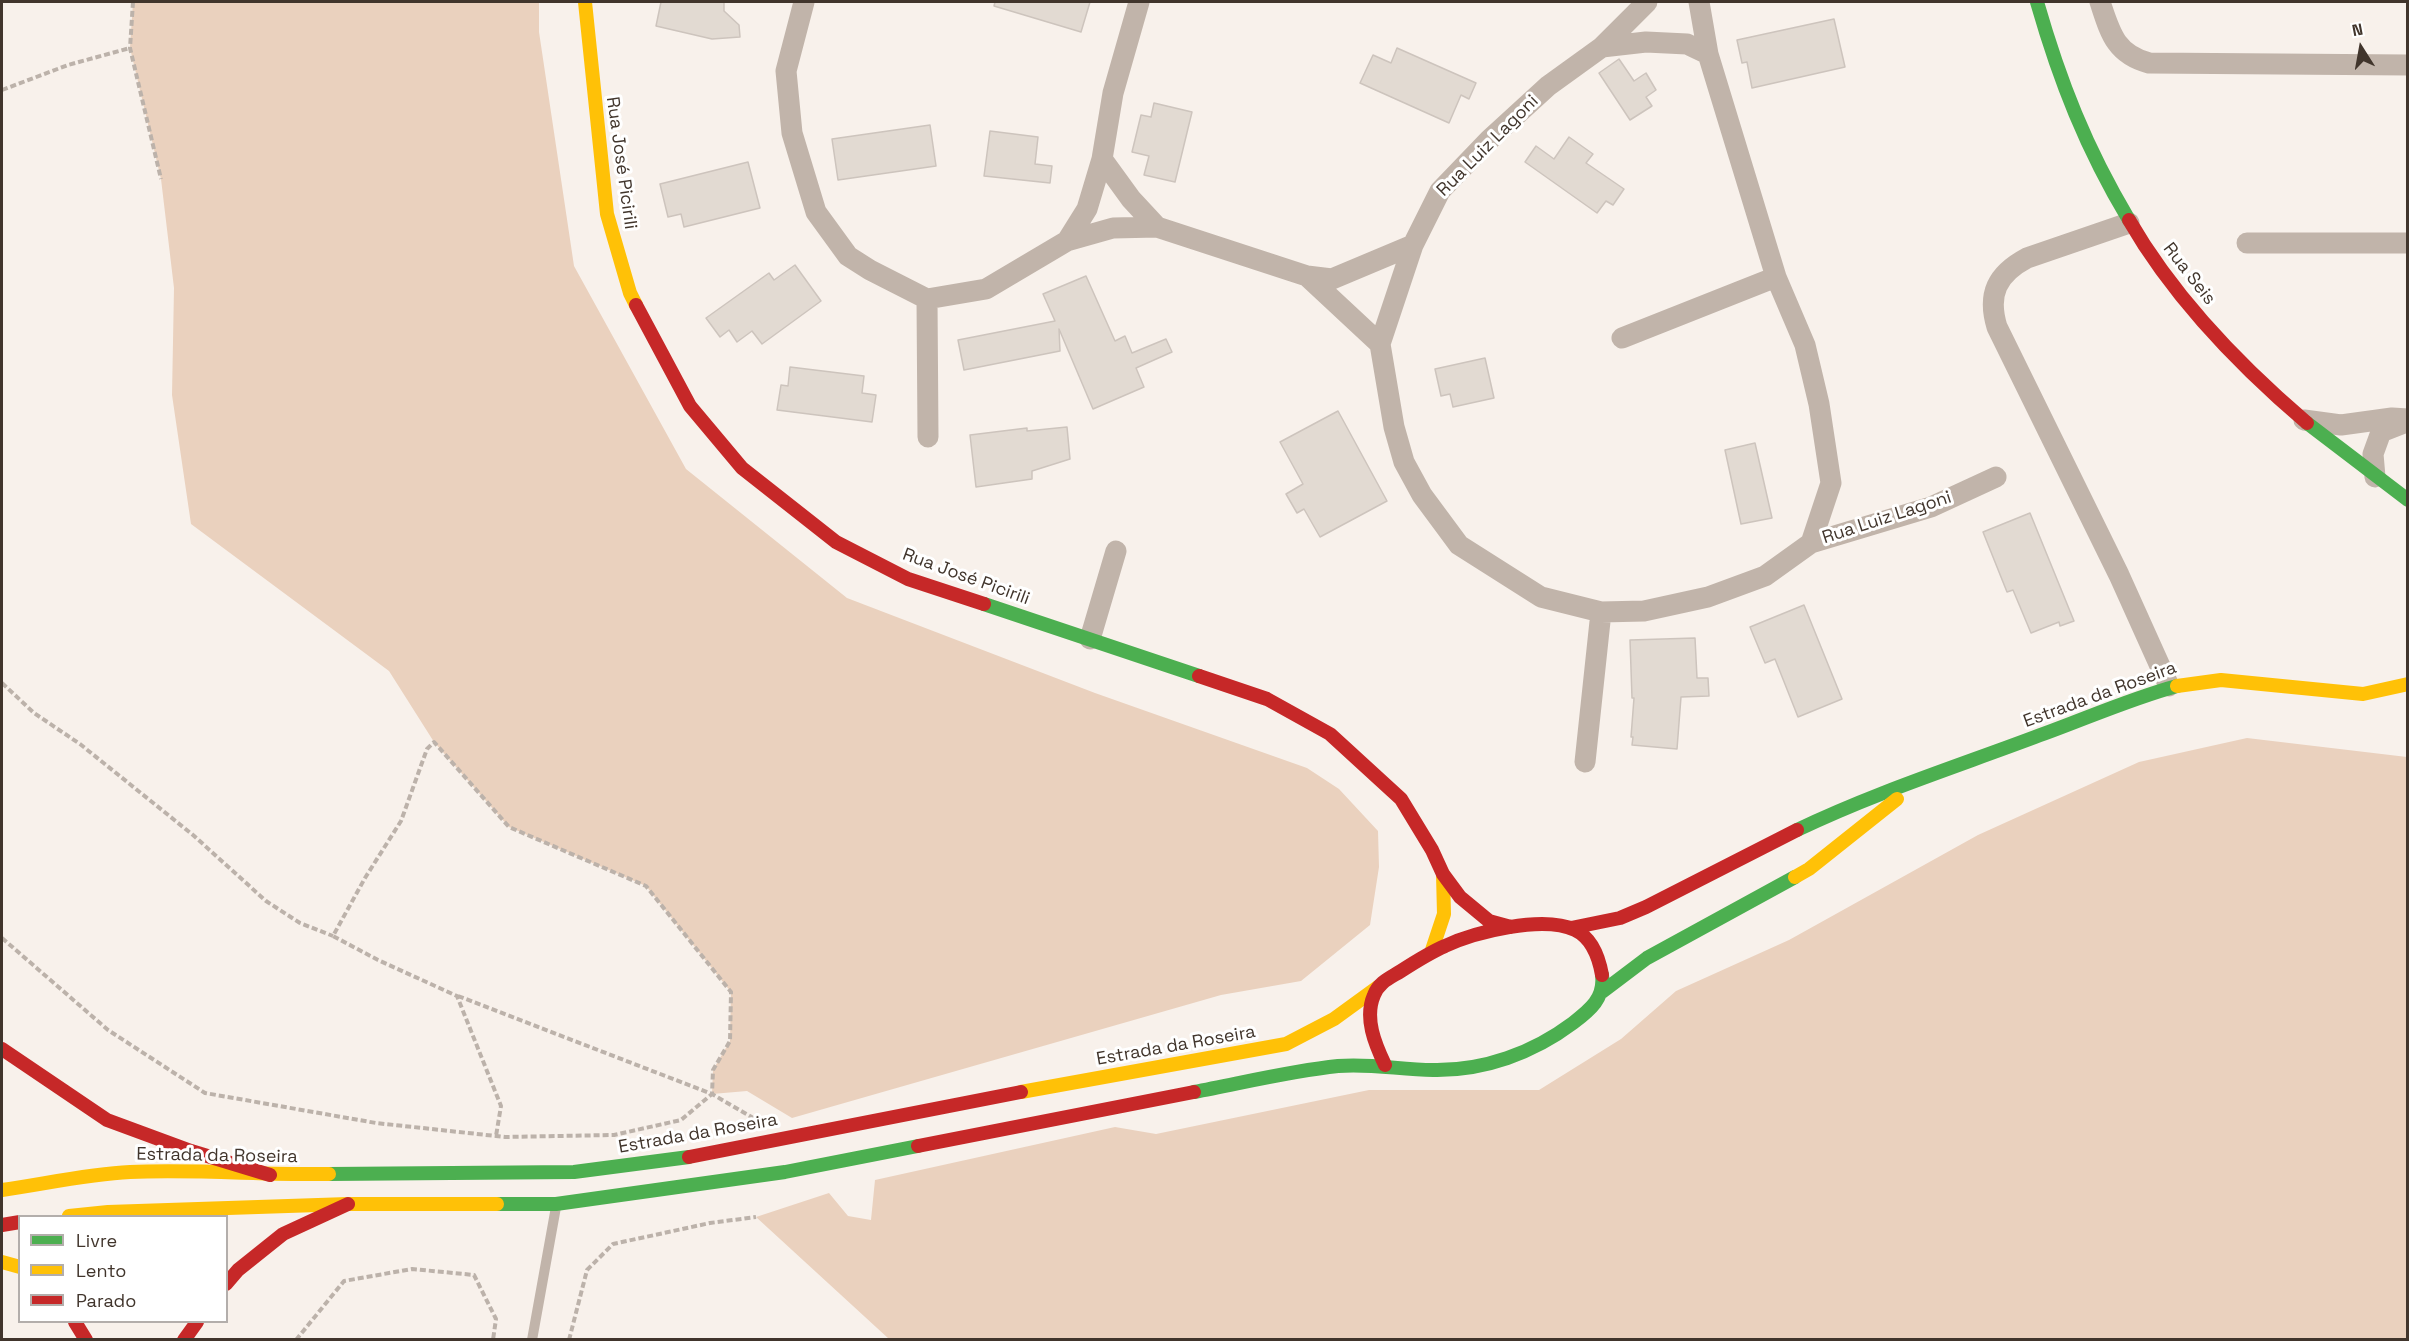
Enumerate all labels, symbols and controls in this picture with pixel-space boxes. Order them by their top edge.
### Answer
north arrow [2331,18,2391,78]
text: N [2350,19,2365,41]
street label: Rua Luiz Lagoni [1433,91,1543,201]
street label: Rua José Picirili [601,95,641,231]
street label: Rua Seis [2158,239,2220,309]
street label: Rua Luiz Lagoni [1820,487,1954,549]
street label: Rua José Picirili [899,544,1033,610]
street label: Estrada da Roseira [2021,657,2179,733]
street label: Estrada da Roseira [1095,1021,1257,1071]
street label: Estrada da Roseira [617,1109,779,1159]
street label: Estrada da Roseira [136,1144,298,1168]
legend [18,1215,228,1323]
text: Livre [76,1229,117,1252]
text: Lento [76,1259,126,1282]
text: Parado [76,1289,136,1312]

